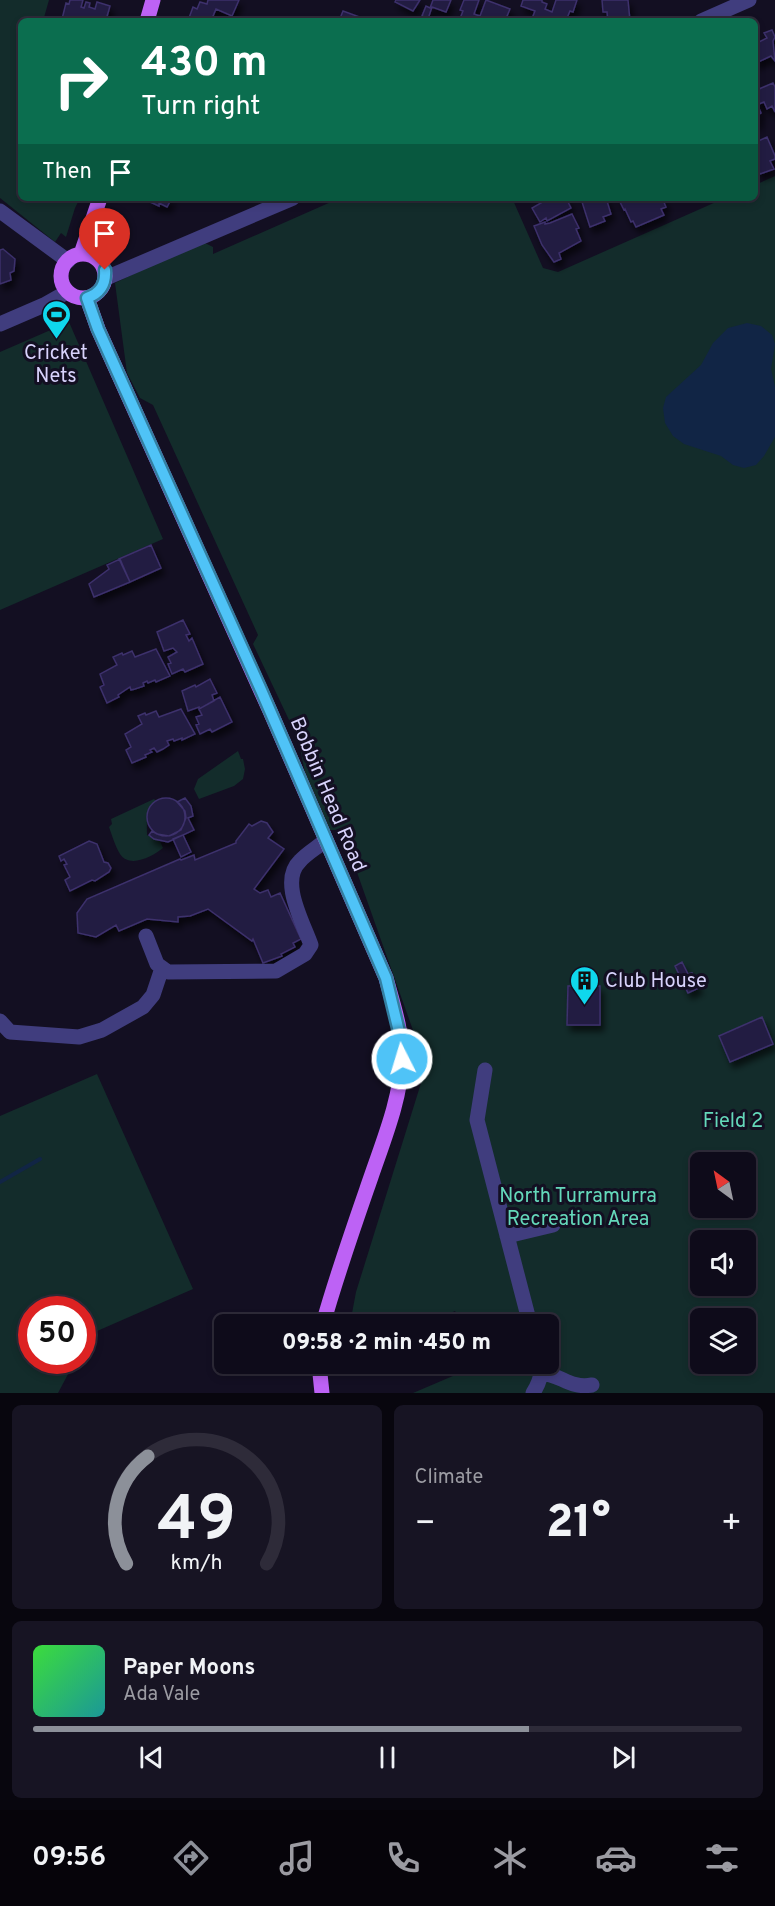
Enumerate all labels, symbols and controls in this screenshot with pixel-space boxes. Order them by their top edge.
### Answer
text: 430 m [141,38,267,91]
icon: right [42,42,120,120]
text: Turn right [141,90,260,124]
icon: arrive [104,156,137,189]
text: Then [42,159,92,186]
pin [79,208,130,270]
icon: arrive [88,217,121,250]
sports icon: Cricket Nets [40,298,72,340]
place label: Cricket Nets [24,341,88,390]
street label: Bobbin Head Road [283,713,372,876]
building icon: Club House [568,964,600,1006]
place label: Club House [605,969,707,995]
position arrow [370,1027,434,1091]
park label: Field 2 [703,1109,763,1135]
north arrow [690,1152,756,1218]
map controls [690,1152,756,1374]
park label: North Turramurra Recreation Area [499,1184,657,1233]
button: sound [690,1230,756,1296]
speed limit sign: 50 [18,1296,96,1374]
button: layers [690,1308,756,1374]
text: 09:58 · 2 min · 450 m [282,1330,491,1357]
text: Climate [415,1465,483,1491]
text: 49 [158,1483,236,1562]
text: 21° [546,1496,611,1553]
text: − [415,1504,436,1546]
text: + [721,1504,742,1546]
text: km/h [171,1550,223,1577]
text: Paper Moons [123,1655,255,1682]
text: Ada Vale [123,1682,200,1708]
icon: previous [135,1741,168,1774]
icon: pause [371,1741,404,1774]
icon: next [607,1741,640,1774]
icon: directions [170,1837,212,1879]
icon: music [276,1837,318,1879]
icon: phone [382,1837,424,1879]
icon: climate [489,1837,531,1879]
icon: car [595,1837,637,1879]
icon: filters [701,1837,743,1879]
text: 09:56 [32,1841,106,1875]

